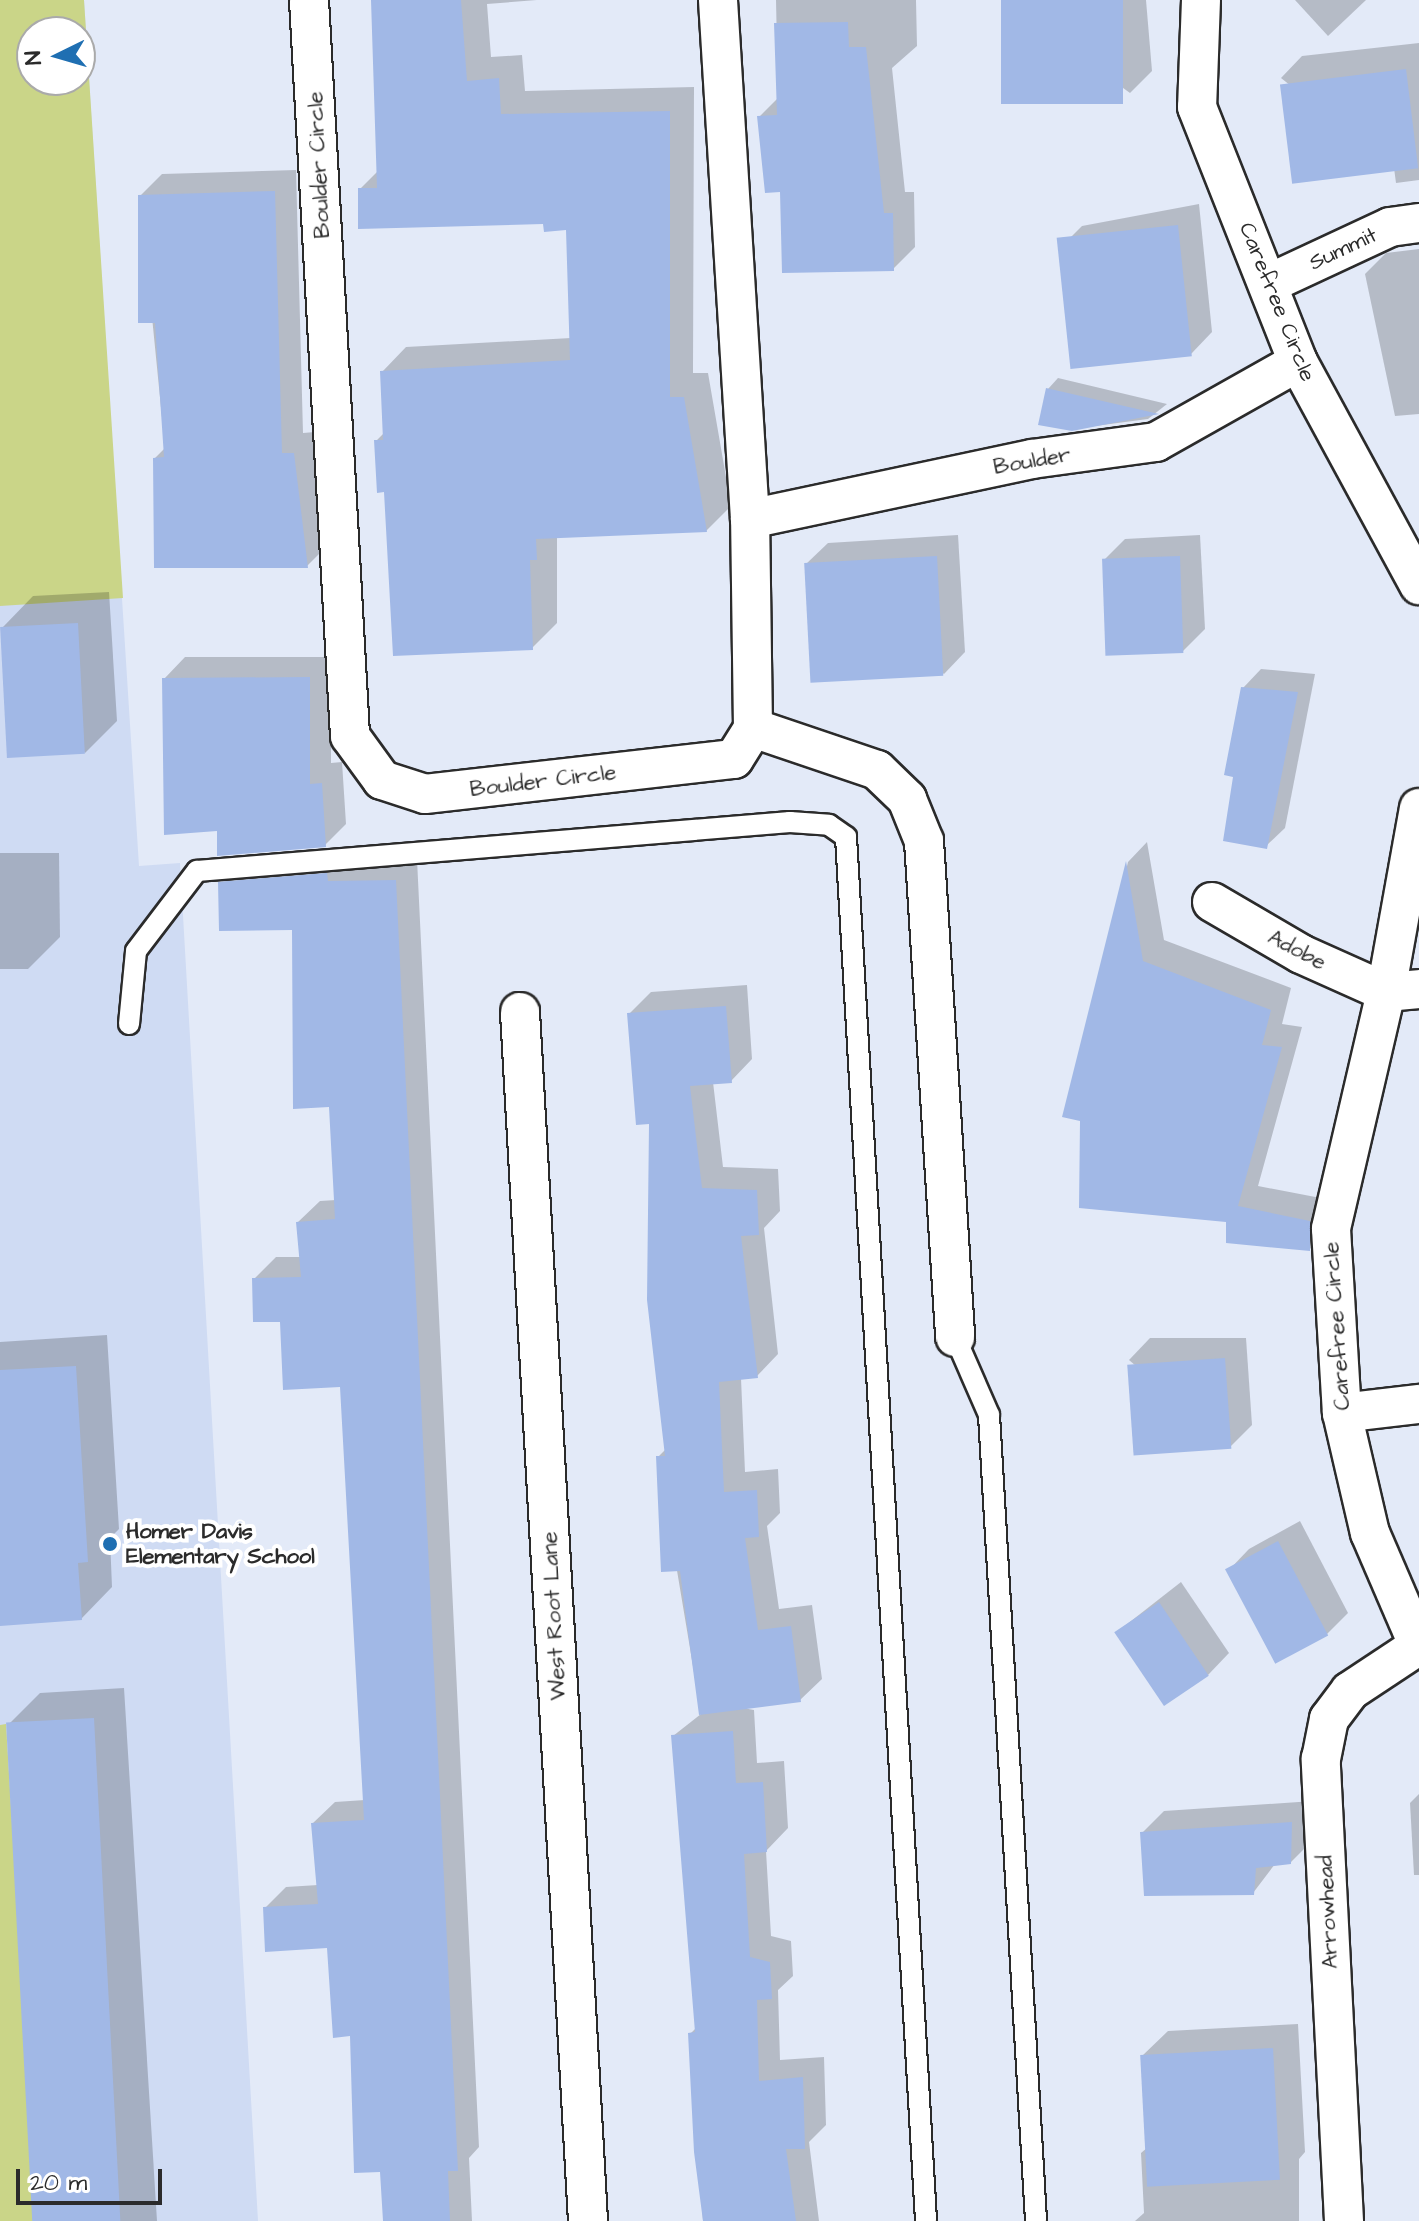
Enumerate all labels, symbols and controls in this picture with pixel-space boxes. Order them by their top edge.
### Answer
north arrow [16,16,96,96]
text: N [18,50,50,66]
street label: Boulder Circle [302,91,336,239]
street label: Carefree Circle [1233,219,1321,385]
street label: Summit [1305,222,1381,276]
street label: Boulder [991,441,1073,481]
street label: Boulder Circle [468,759,618,803]
street label: Adobe [1263,924,1331,976]
street label: Carefree Circle [1318,1241,1356,1411]
place label: Homer Davis Elementary School [126,1518,315,1570]
street label: West Root Lane [536,1531,572,1701]
marker: Homer Davis Elementary School [101,1535,119,1553]
street label: Arrowhead [1312,1854,1344,1970]
scale bar [20,2153,166,2203]
text: 20 m [30,2166,87,2200]

